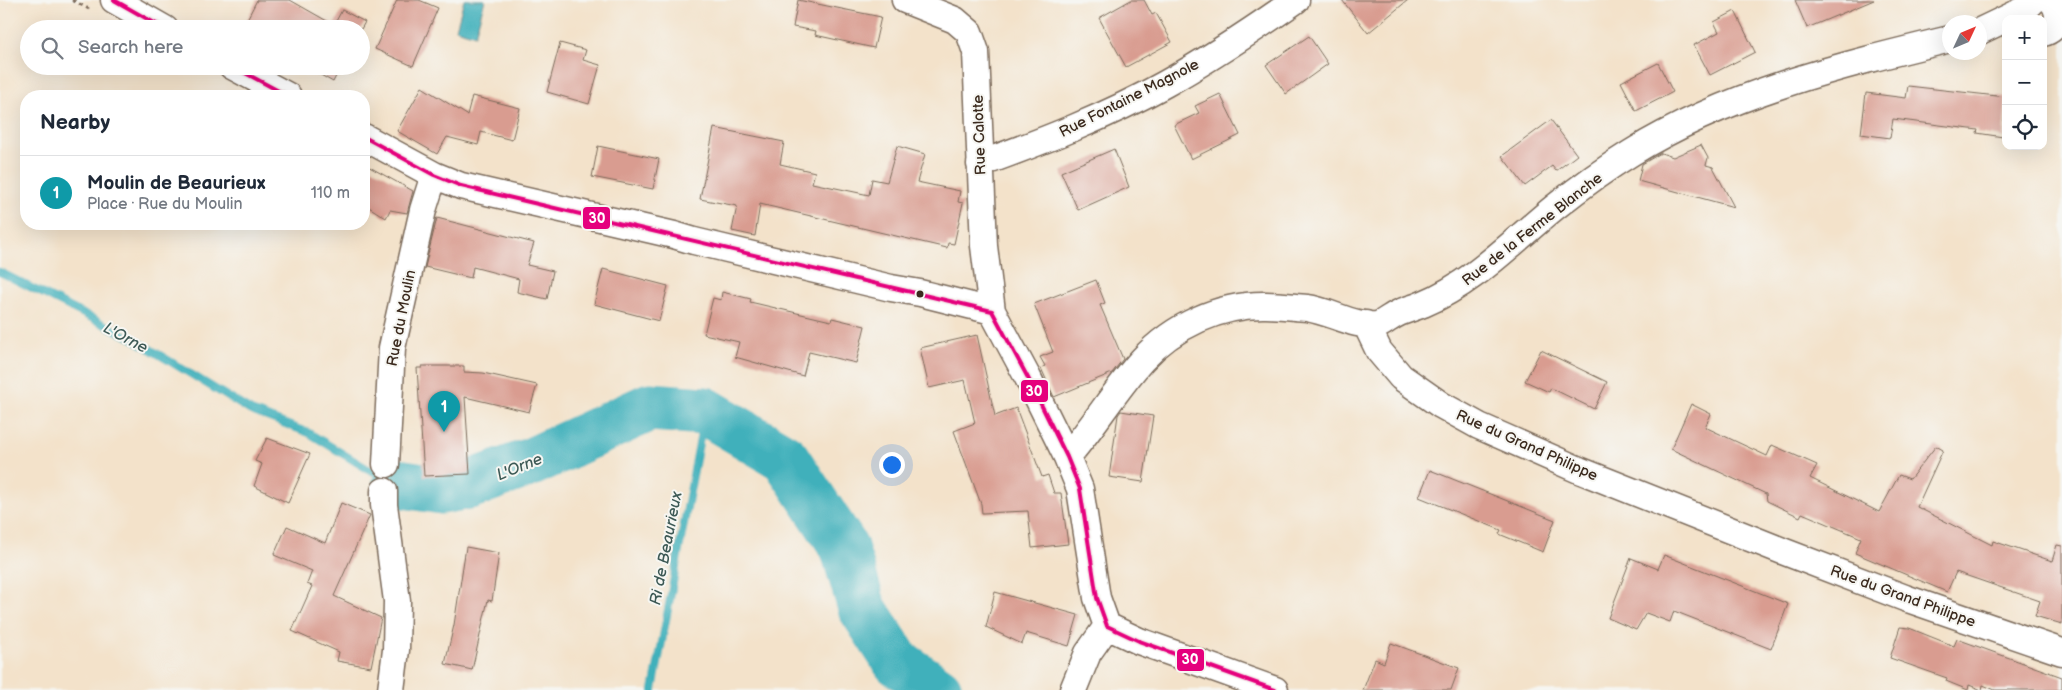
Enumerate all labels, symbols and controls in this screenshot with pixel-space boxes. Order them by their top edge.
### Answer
north arrow [1942,15,1987,60]
map controls [2002,15,2047,150]
button: + [2002,15,2047,60]
search box [20,20,370,75]
icon: search [38,34,66,62]
text: Search here [78,36,183,59]
street label: Rue Fontaine Magnole [1056,55,1202,142]
button: − [2002,60,2047,105]
street label: Rue Calotte [969,94,990,175]
button: locate [2002,105,2047,150]
text: Nearby [40,110,110,135]
street label: Rue de la Ferme Blanche [1458,169,1606,290]
text: Moulin de Beaurieux [87,172,265,195]
text: 1 [53,184,59,203]
text: 110 m [311,184,350,203]
text: Place · Rue du Moulin [87,195,243,214]
line badge: 30 [582,206,611,230]
text: 30 [589,210,606,227]
street label: Rue du Moulin [383,268,420,368]
unlabelled marker [915,289,925,299]
water label: L'Orne [100,319,151,358]
line badge: 30 [1020,379,1049,403]
text: 30 [1026,383,1043,400]
pin: 1 [428,391,460,432]
street label: Rue du Grand Philippe [1453,406,1601,485]
water label: L'Orne [494,450,545,485]
your location [879,452,905,478]
water label: Ri de Beaurieux [646,489,687,607]
street label: Rue du Grand Philippe [1828,561,1978,632]
line badge: 30 [1176,648,1205,672]
text: 30 [1182,651,1199,668]

